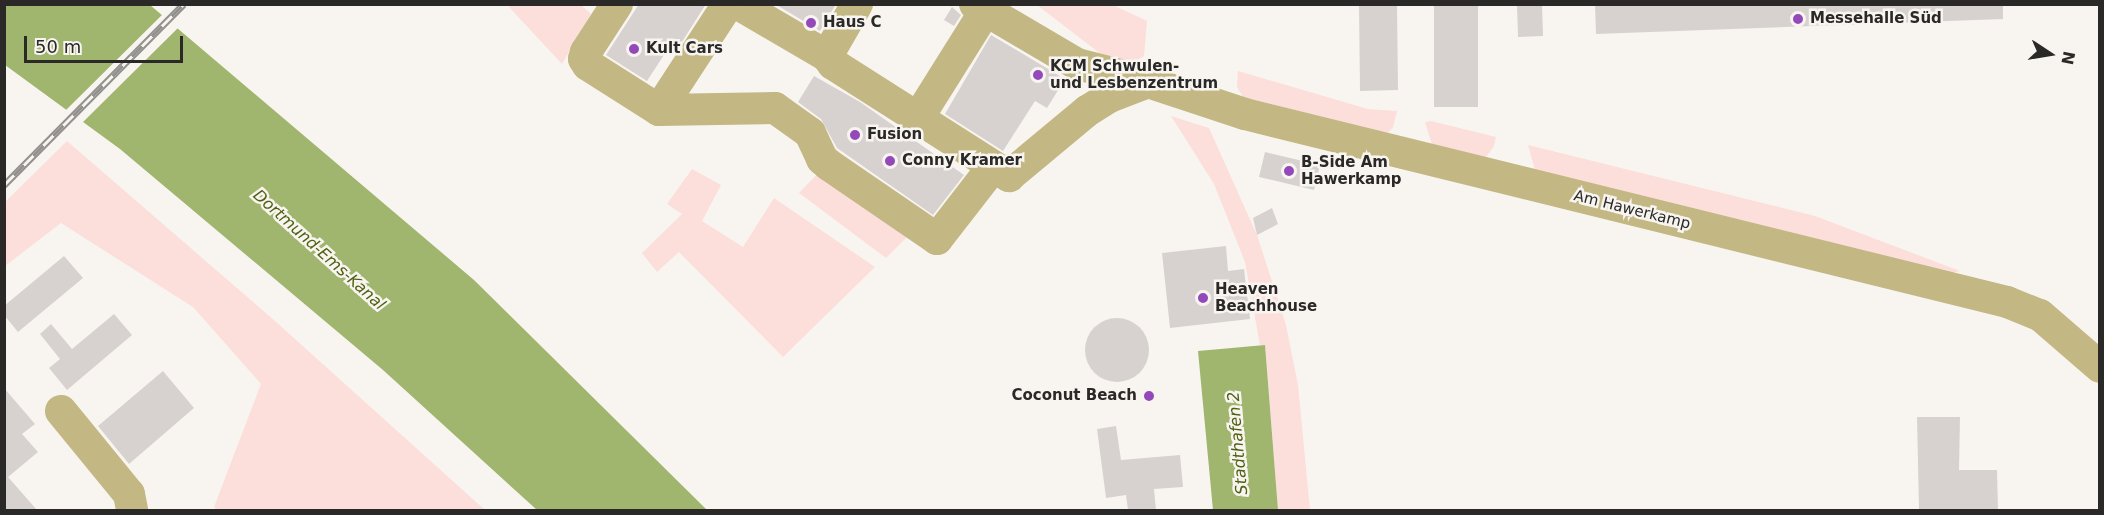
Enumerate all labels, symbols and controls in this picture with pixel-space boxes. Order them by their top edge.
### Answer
place label: Messehalle Süd [1810,10,1942,28]
marker: Messehalle Süd [1791,12,1805,26]
place label: Haus C [823,14,882,32]
marker: Haus C [804,16,818,30]
scale bar [27,24,186,62]
north arrow [2020,24,2080,84]
text: 50 m [35,36,81,57]
place label: Kult Cars [646,40,723,58]
marker: Kult Cars [627,42,641,56]
text: N [2057,49,2079,66]
place label: KCM Schwulen- und Lesbenzentrum [1050,57,1218,92]
marker: KCM Schwulen- und Lesbenzentrum [1031,68,1045,82]
place label: Fusion [867,126,922,144]
marker: Fusion [848,128,862,142]
place label: Conny Kramer [902,152,1022,170]
place label: B-Side Am Hawerkamp [1301,153,1402,188]
marker: Conny Kramer [883,154,897,168]
marker: B-Side Am Hawerkamp [1282,164,1296,178]
water label: Dortmund-Ems-Kanal [249,186,389,314]
street label: Am Hawerkamp [1572,187,1692,233]
place label: Heaven Beachhouse [1215,280,1317,315]
marker: Heaven Beachhouse [1196,291,1210,305]
place label: Coconut Beach [1011,387,1137,405]
marker: Coconut Beach [1142,389,1156,403]
water label: Stadthafen 2 [1224,391,1252,495]

